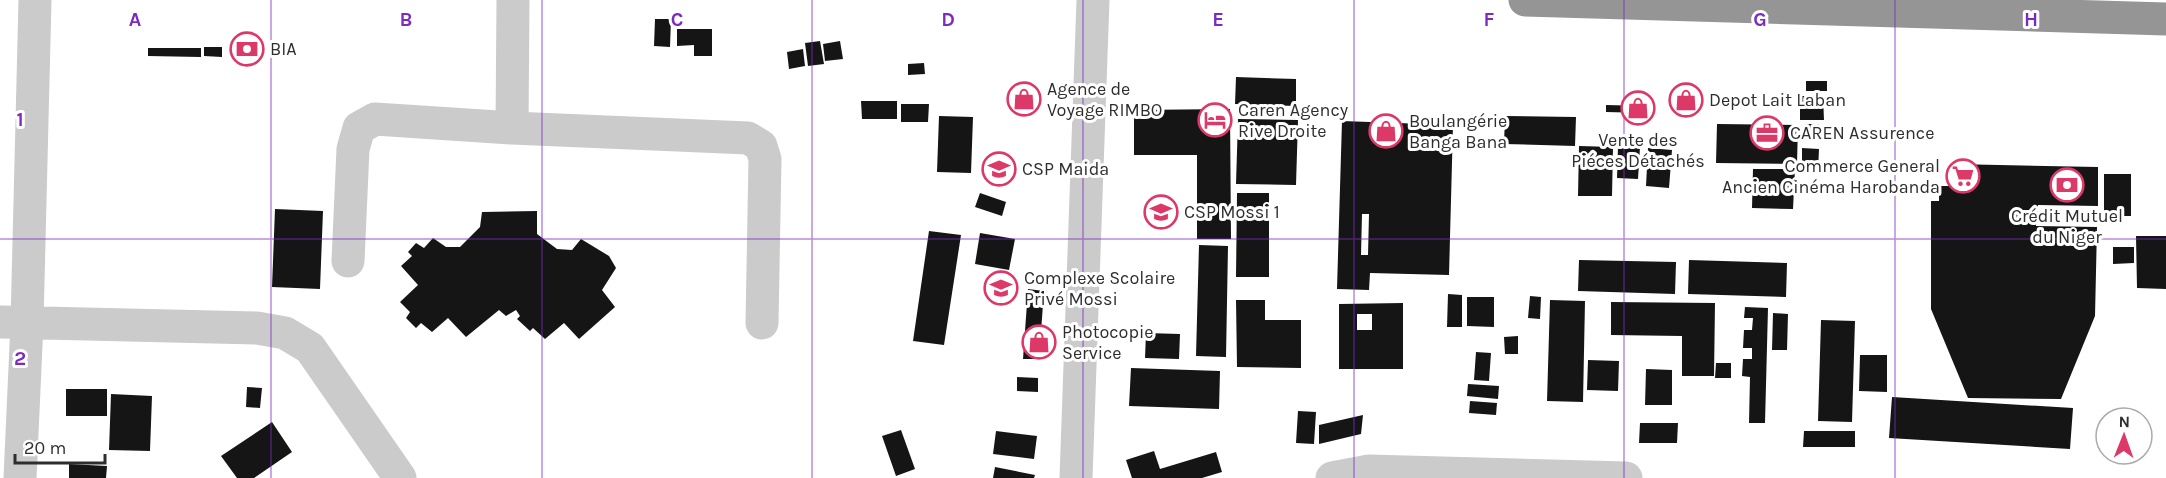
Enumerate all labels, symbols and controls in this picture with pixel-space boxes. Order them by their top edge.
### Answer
text: A [129,8,142,31]
text: B [400,8,412,31]
text: C [671,8,683,31]
text: D [941,8,955,31]
text: E [1212,8,1224,31]
text: F [1484,8,1495,31]
text: G [1753,8,1767,31]
text: H [2024,8,2038,31]
bank icon: BIA [229,31,265,67]
place label: BIA [270,38,297,60]
place label: Agence de Voyage RIMBO [1047,78,1162,121]
shop icon: Agence de Voyage RIMBO [1006,81,1042,117]
shop icon: Depot Lait Laban [1668,82,1704,118]
place label: Depot Lait Laban [1709,89,1846,111]
shop icon: Vente des Piéces Détachés [1620,90,1656,126]
place label: Caren Agency Rive Droite [1238,99,1349,142]
hotel icon: Caren Agency Rive Droite [1197,102,1233,138]
text: 1 [16,108,24,131]
place label: Boulangérie Banga Bana [1409,110,1507,153]
shop icon: Boulangérie Banga Bana [1368,113,1404,149]
office icon: CAREN Assurence [1749,115,1785,151]
place label: CAREN Assurence [1790,122,1934,144]
place label: Vente des Piéces Détachés [1571,129,1705,172]
school or university icon: CSP Maida [981,151,1017,187]
place label: Commerce General Ancien Cinéma Harobanda [1722,155,1940,198]
place label: CSP Maida [1022,158,1109,180]
supermarket icon: Commerce General Ancien Cinéma Harobanda [1945,158,1981,194]
bank icon: Crédit Mutuel du Niger [2049,167,2085,203]
school or university icon: CSP Mossi 1 [1143,194,1179,230]
place label: CSP Mossi 1 [1184,201,1280,223]
place label: Crédit Mutuel du Niger [2011,205,2123,248]
place label: Complexe Scolaire Privé Mossi [1024,267,1175,310]
school or university icon: Complexe Scolaire Privé Mossi [983,270,1019,306]
place label: Photocopie Service [1062,321,1154,364]
shop icon: Photocopie Service [1021,324,1057,360]
text: 2 [14,347,26,370]
north arrow [2094,406,2154,466]
text: N [2118,412,2130,431]
scale bar [15,427,105,465]
text: 20 m [24,437,66,459]

